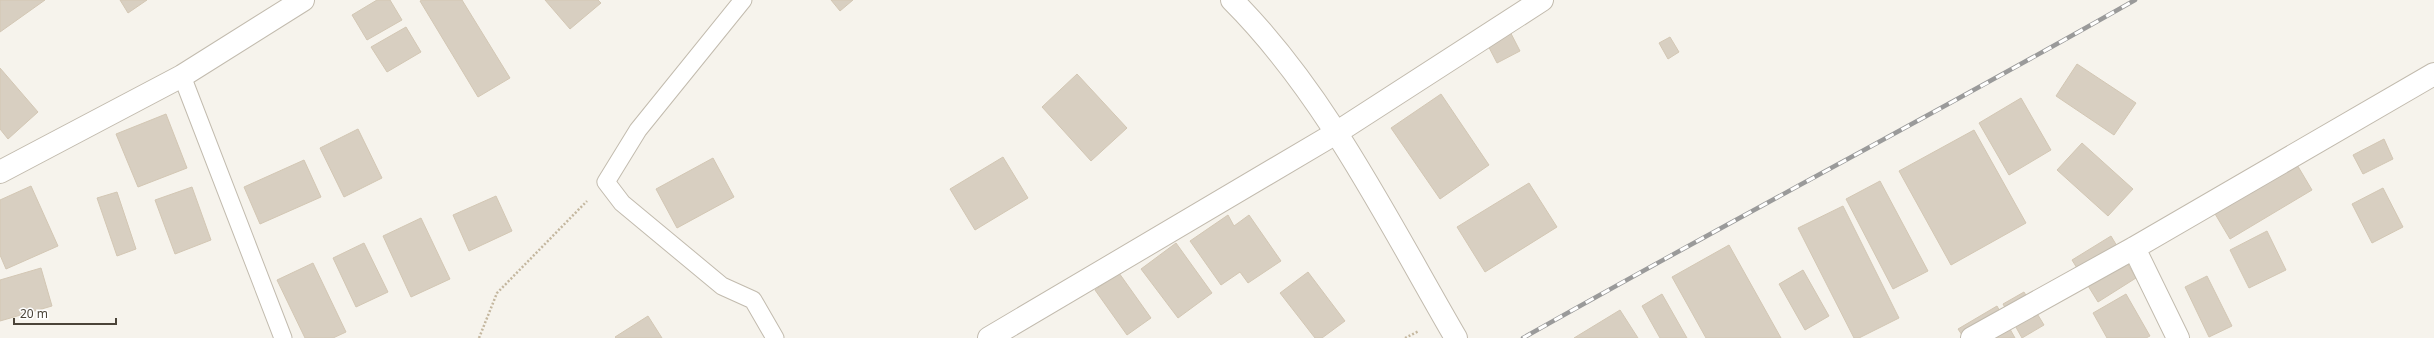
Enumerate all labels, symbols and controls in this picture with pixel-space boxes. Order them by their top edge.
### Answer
scale bar [14,300,116,326]
text: 20 m [20,305,48,322]

